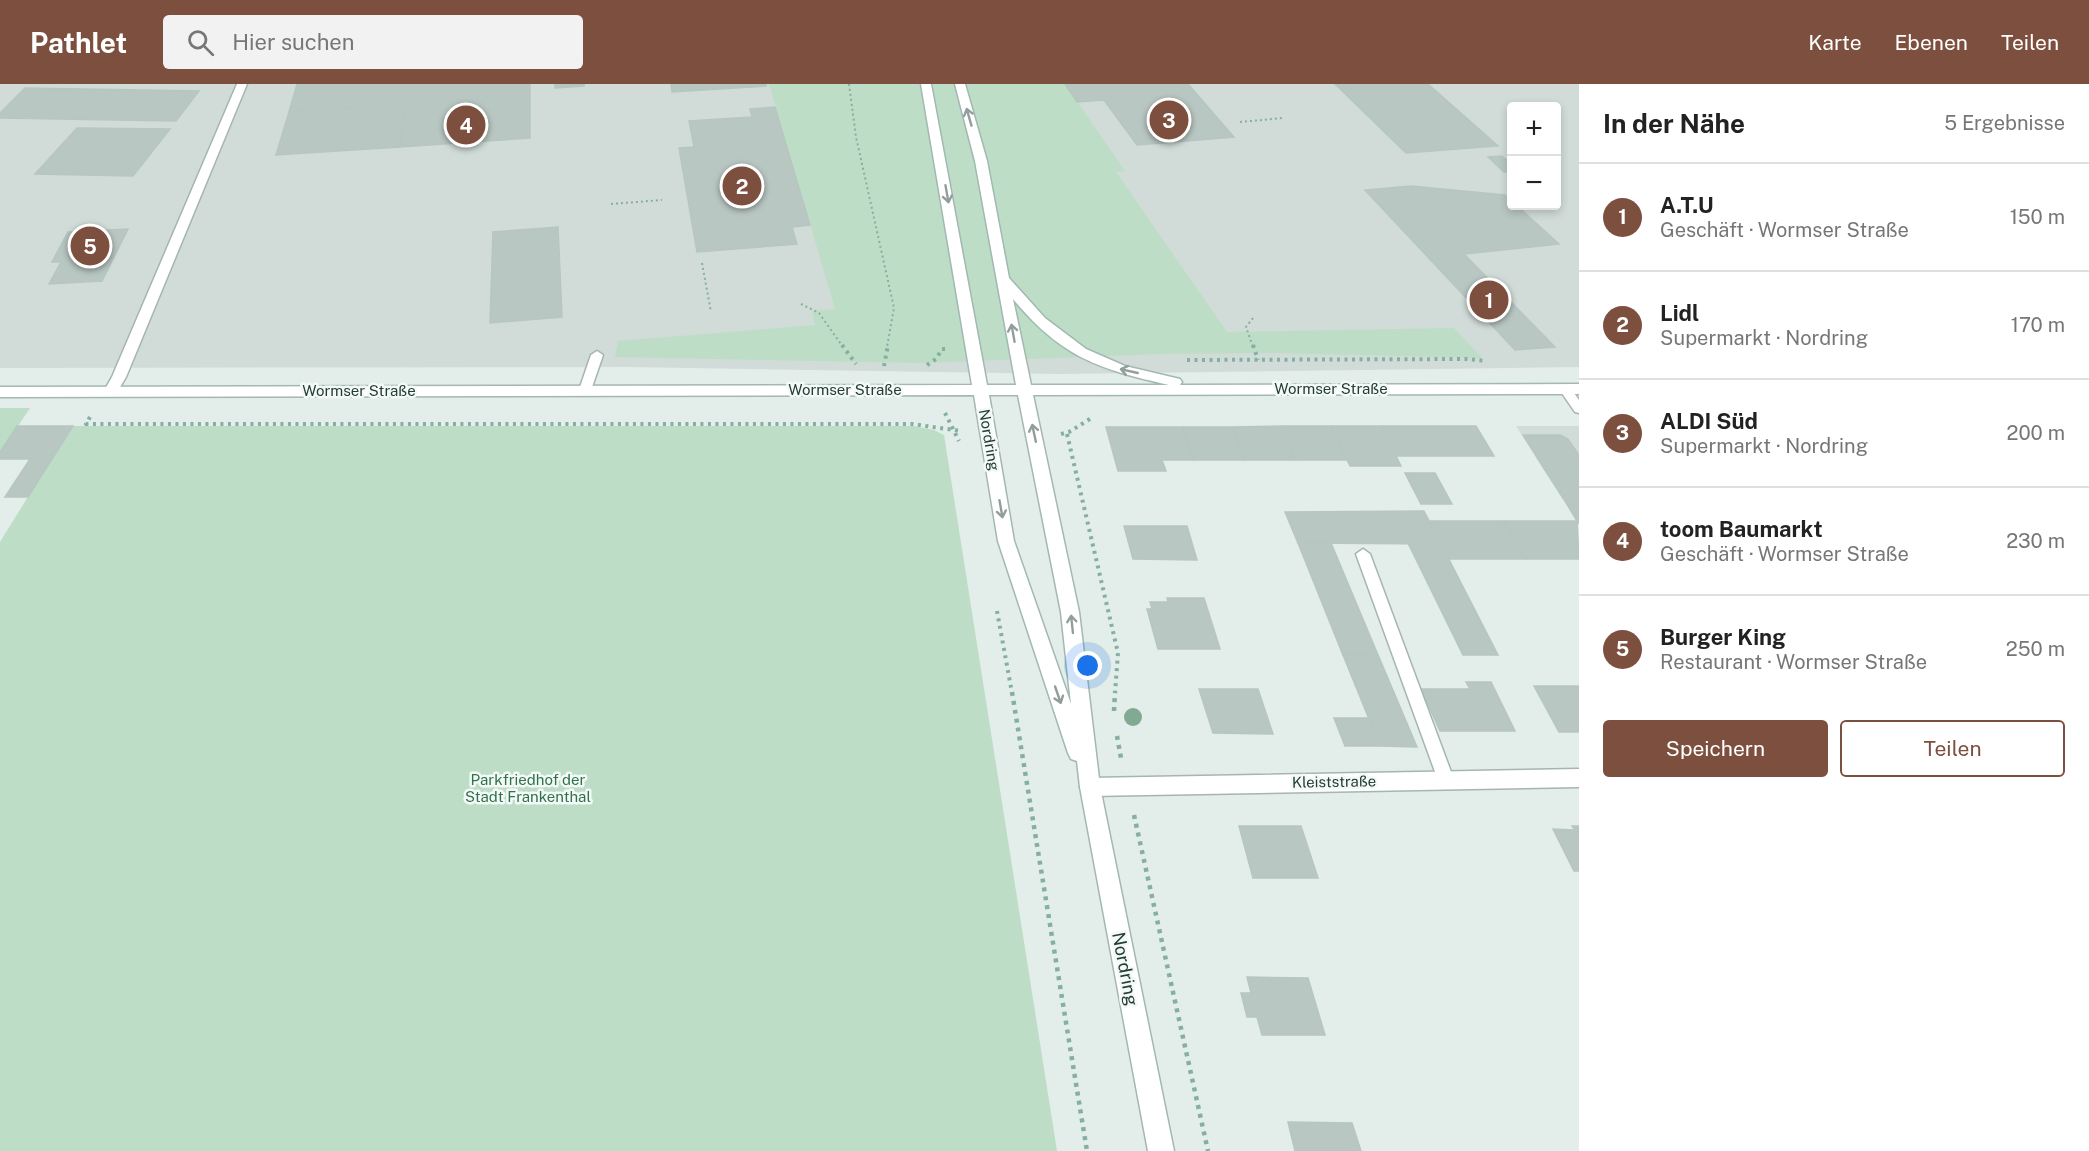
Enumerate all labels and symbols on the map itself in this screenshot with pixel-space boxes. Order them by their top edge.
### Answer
pin: 3 [1150,98,1188,142]
pin: 4 [446,102,486,147]
one-way arrow [963,108,974,127]
pin: 2 [722,164,762,208]
one-way arrow [942,184,953,204]
pin: 5 [70,224,110,268]
pin: 1 [1470,278,1508,322]
one-way arrow [1007,324,1018,344]
one-way arrow [1120,365,1139,377]
street label: Wormser Straße [1274,380,1388,397]
street label: Wormser Straße [788,381,902,398]
street label: Wormser Straße [302,382,416,399]
street label: Nordring [976,408,1003,472]
one-way arrow [1028,424,1039,444]
one-way arrow [995,499,1006,518]
one-way arrow [1066,615,1077,635]
your location [1073,651,1102,680]
one-way arrow [1054,685,1065,704]
park label: Parkfriedhof der Stadt Frankenthal [465,771,591,805]
street label: Kleiststraße [1292,772,1376,791]
street label: Nordring [1108,930,1143,1008]

